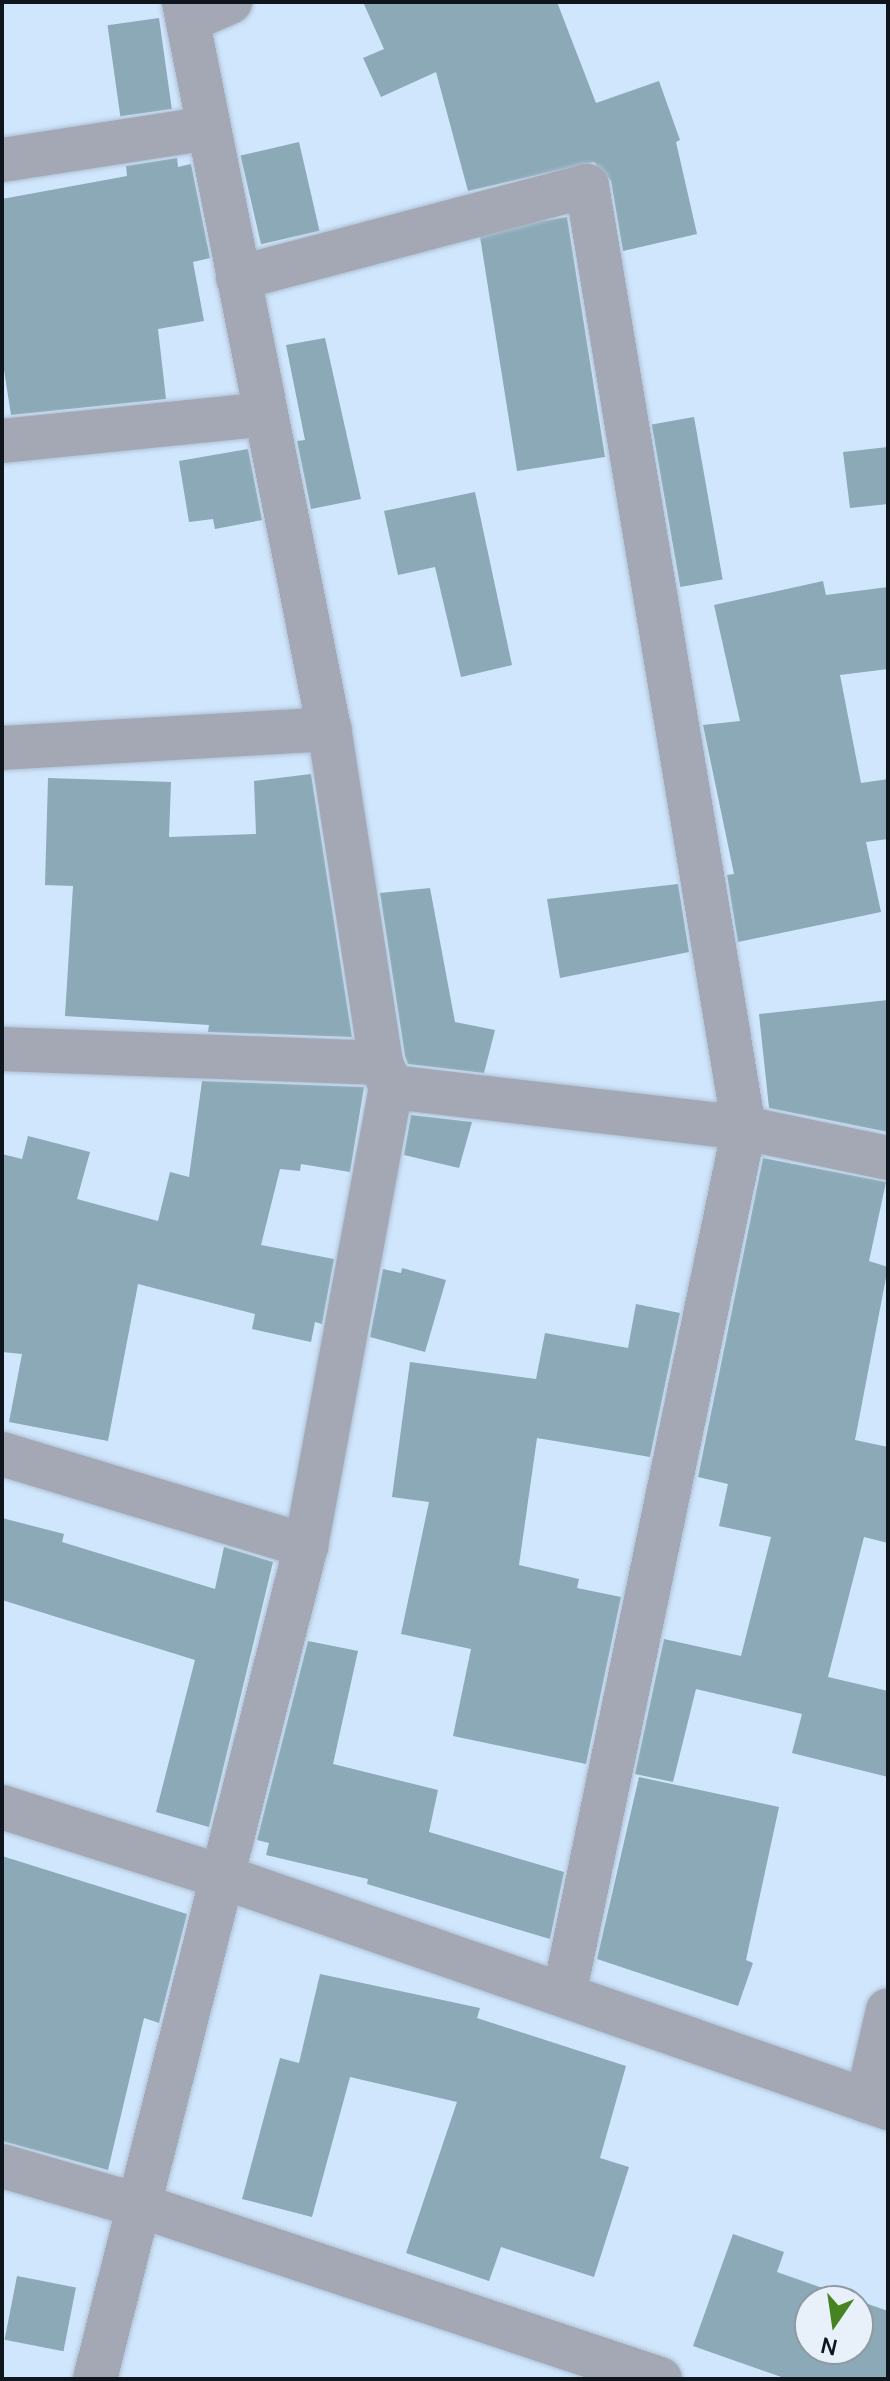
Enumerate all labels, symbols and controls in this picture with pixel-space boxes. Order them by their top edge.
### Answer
north arrow [794,2285,874,2365]
text: N [818,2330,840,2363]

